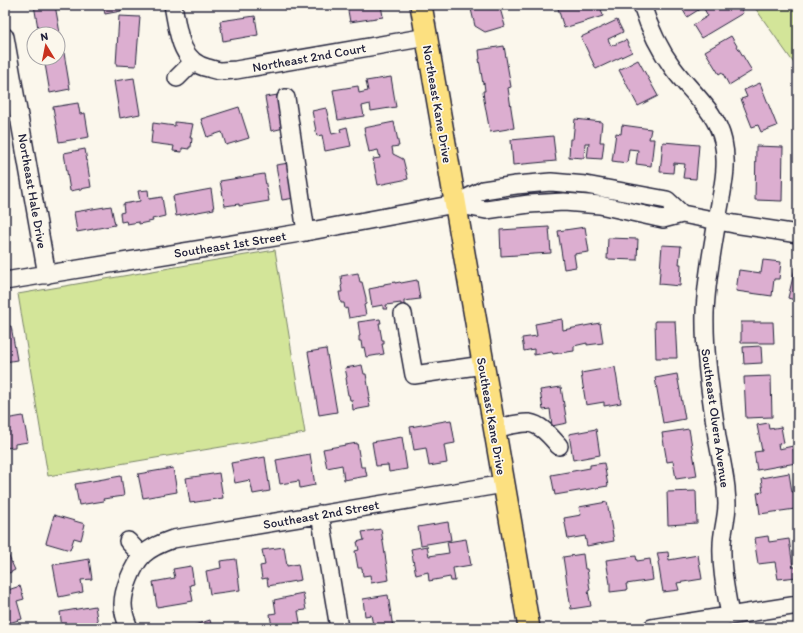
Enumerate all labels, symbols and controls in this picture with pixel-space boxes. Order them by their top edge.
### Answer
north arrow [26,26,66,66]
text: N [40,30,49,44]
street label: Northeast 2nd Court [251,40,367,75]
street label: Northeast Kane Drive [420,44,455,164]
street label: Northeast Hale Drive [15,133,50,250]
street label: Southeast 1st Street [173,228,287,261]
street label: Southeast Olvera Avenue [698,347,733,489]
street label: Southeast Kane Drive [474,356,509,476]
street label: Southeast 2nd Street [262,497,380,532]

